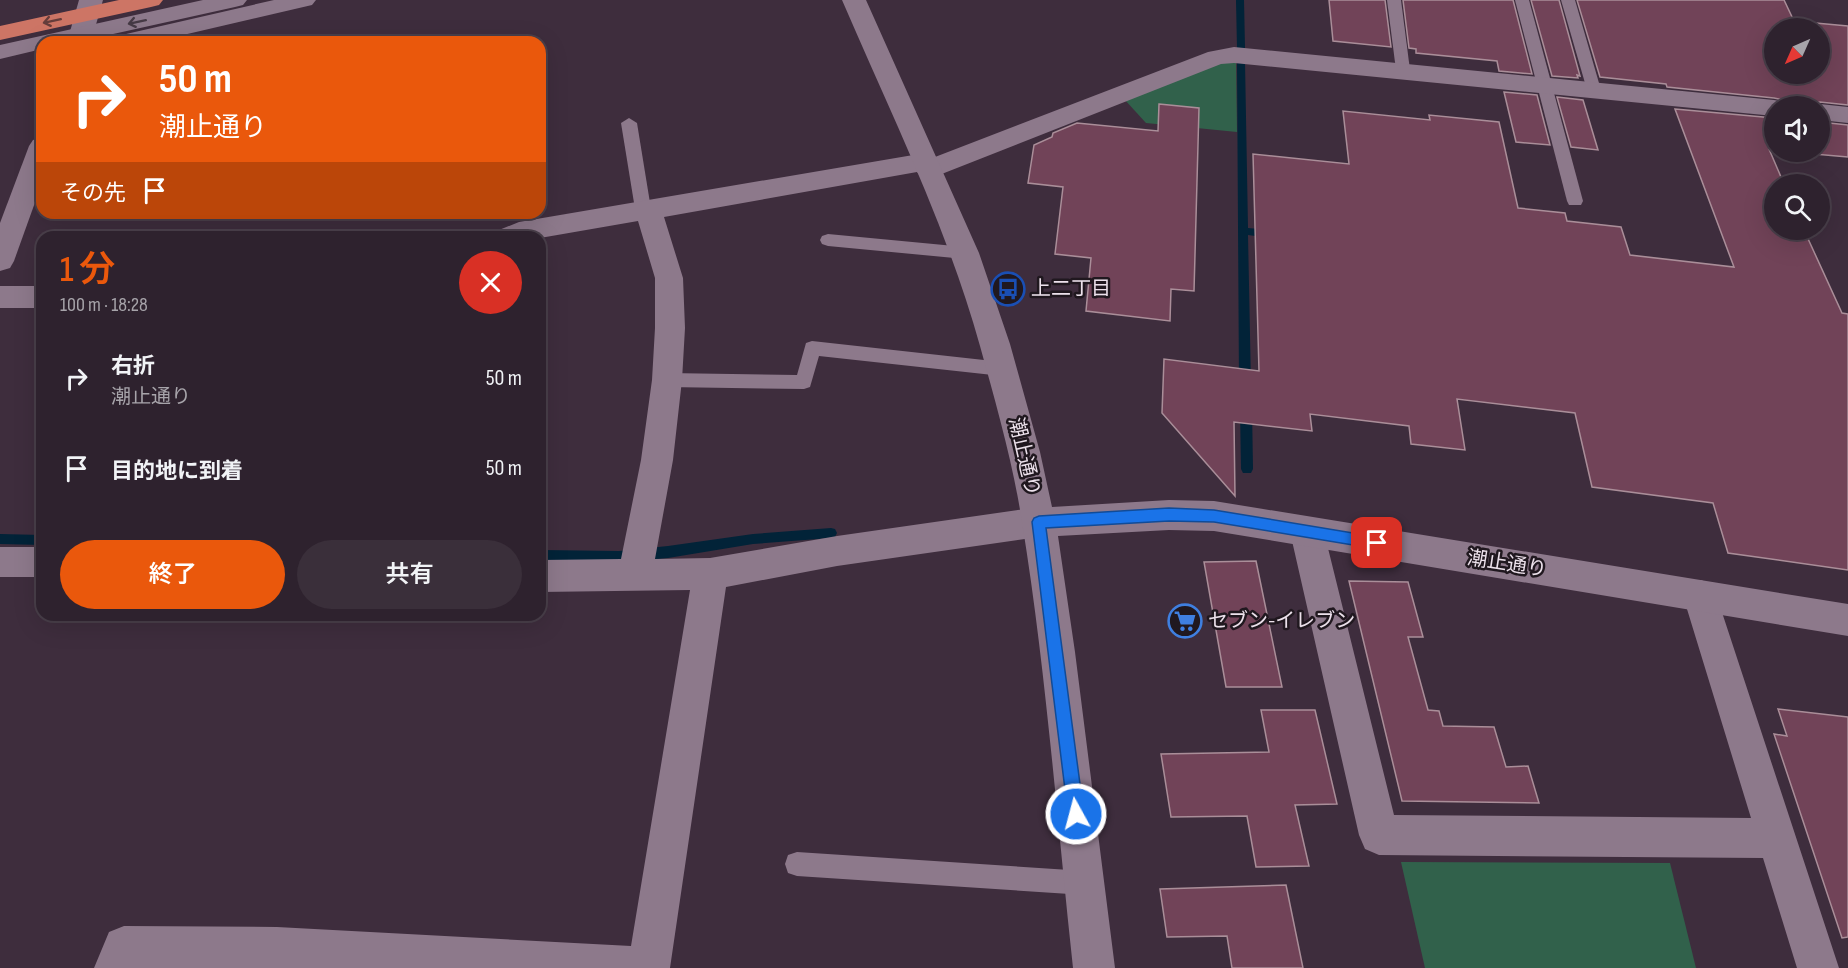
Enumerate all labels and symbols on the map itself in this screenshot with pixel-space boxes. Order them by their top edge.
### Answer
one-way arrow [43,16,63,27]
one-way arrow [128,16,147,28]
north arrow [1764,18,1830,84]
bus stop icon: 上二丁目 [990,271,1026,307]
place label: 上二丁目 [1031,277,1111,301]
street label: 潮止通り [1003,415,1045,499]
pin [1351,517,1402,568]
street label: 潮止通り [1466,546,1548,582]
supermarket icon: セブン-イレブン [1167,603,1203,639]
place label: セブン-イレブン [1208,609,1355,633]
position arrow [1044,782,1108,846]

